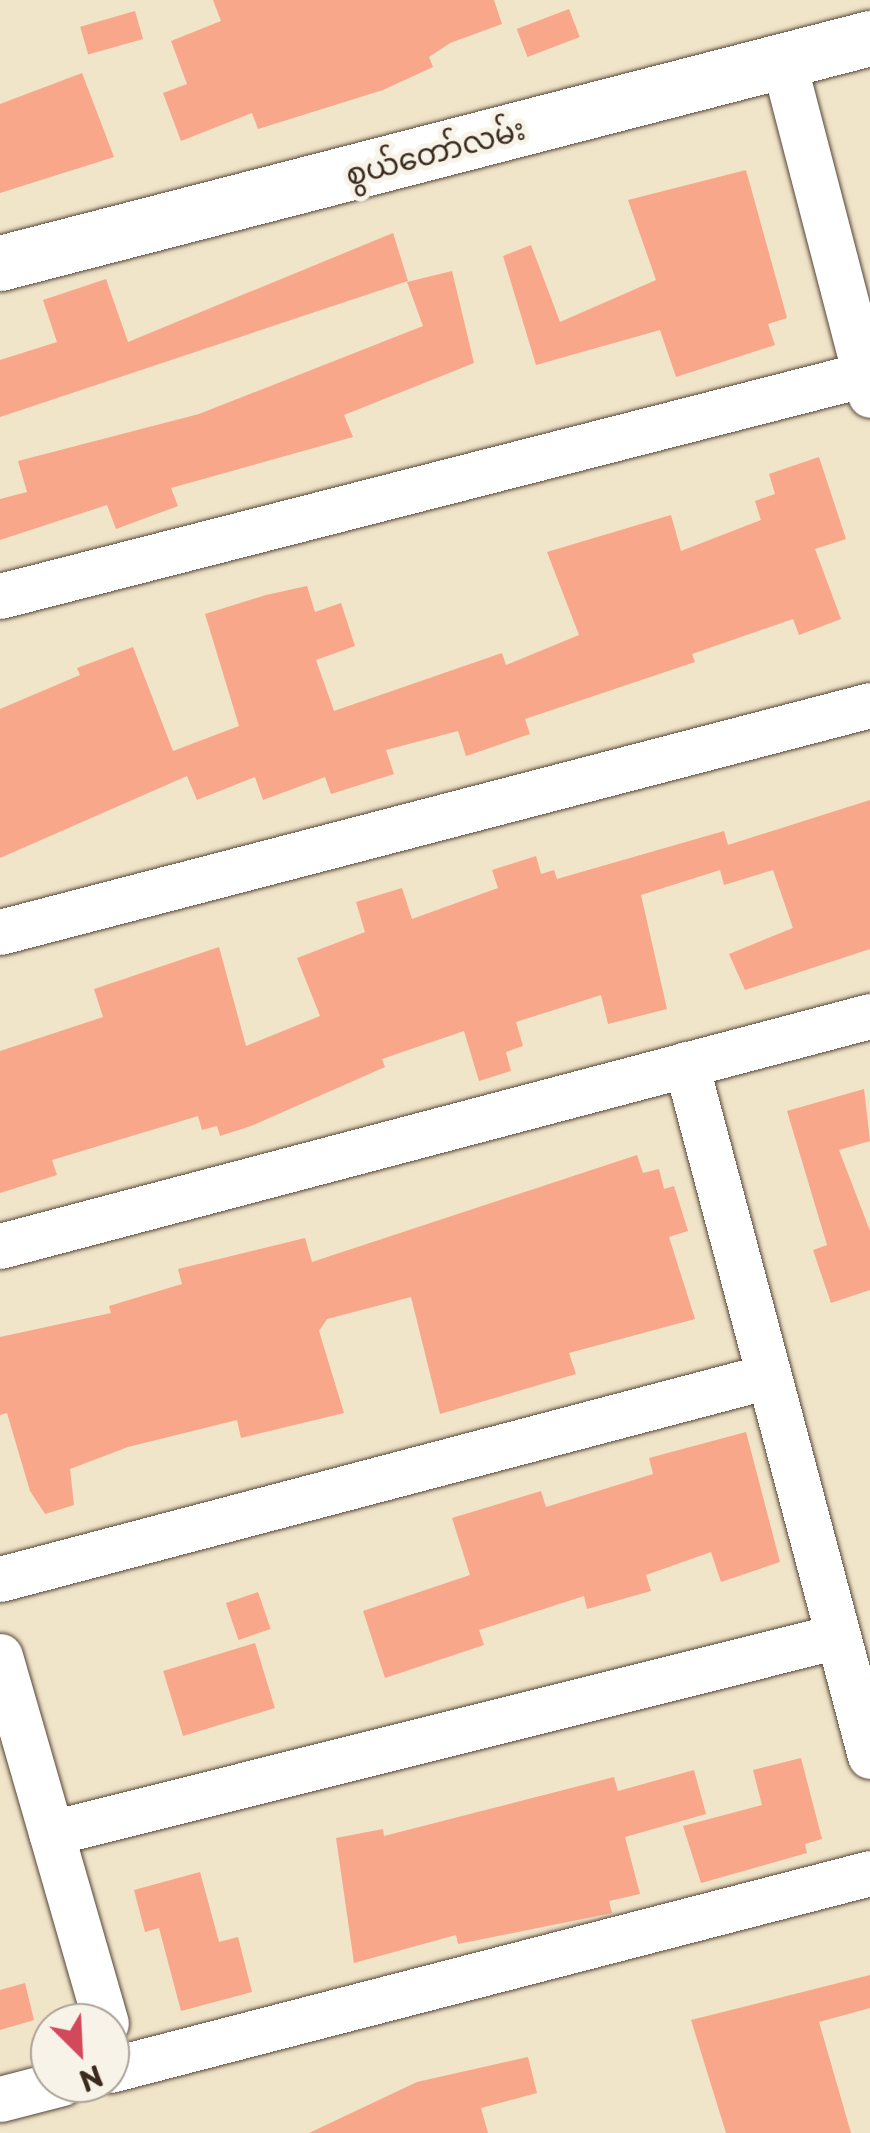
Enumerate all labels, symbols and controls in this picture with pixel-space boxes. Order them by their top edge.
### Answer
street label: စွယ်တော်လမ်း [341,110,529,192]
north arrow [30,2003,130,2103]
text: N [73,2055,110,2103]

